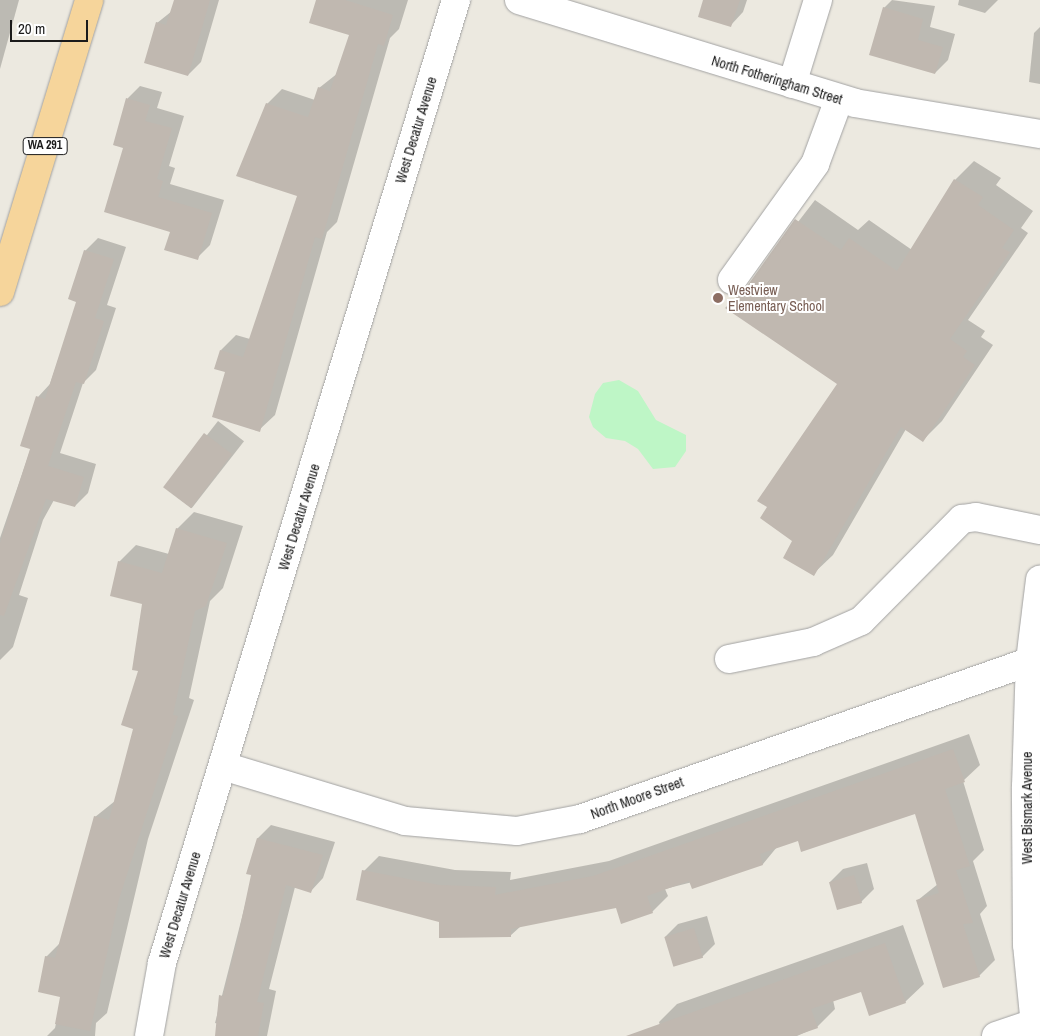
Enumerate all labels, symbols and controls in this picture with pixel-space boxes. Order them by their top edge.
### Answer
scale bar [12,10,90,42]
text: 20 m [18,18,45,39]
street label: North Fotheringham Street [710,52,844,108]
street label: West Decatur Avenue [392,74,440,186]
road number: WA 291 [21,136,69,156]
place label: Westview Elementary School [728,282,824,314]
marker: Westview Elementary School [712,292,724,304]
street label: West Decatur Avenue [275,461,323,573]
street label: West Bismark Avenue [1019,751,1035,865]
street label: North Moore Street [588,773,686,823]
street label: West Decatur Avenue [156,849,204,961]

